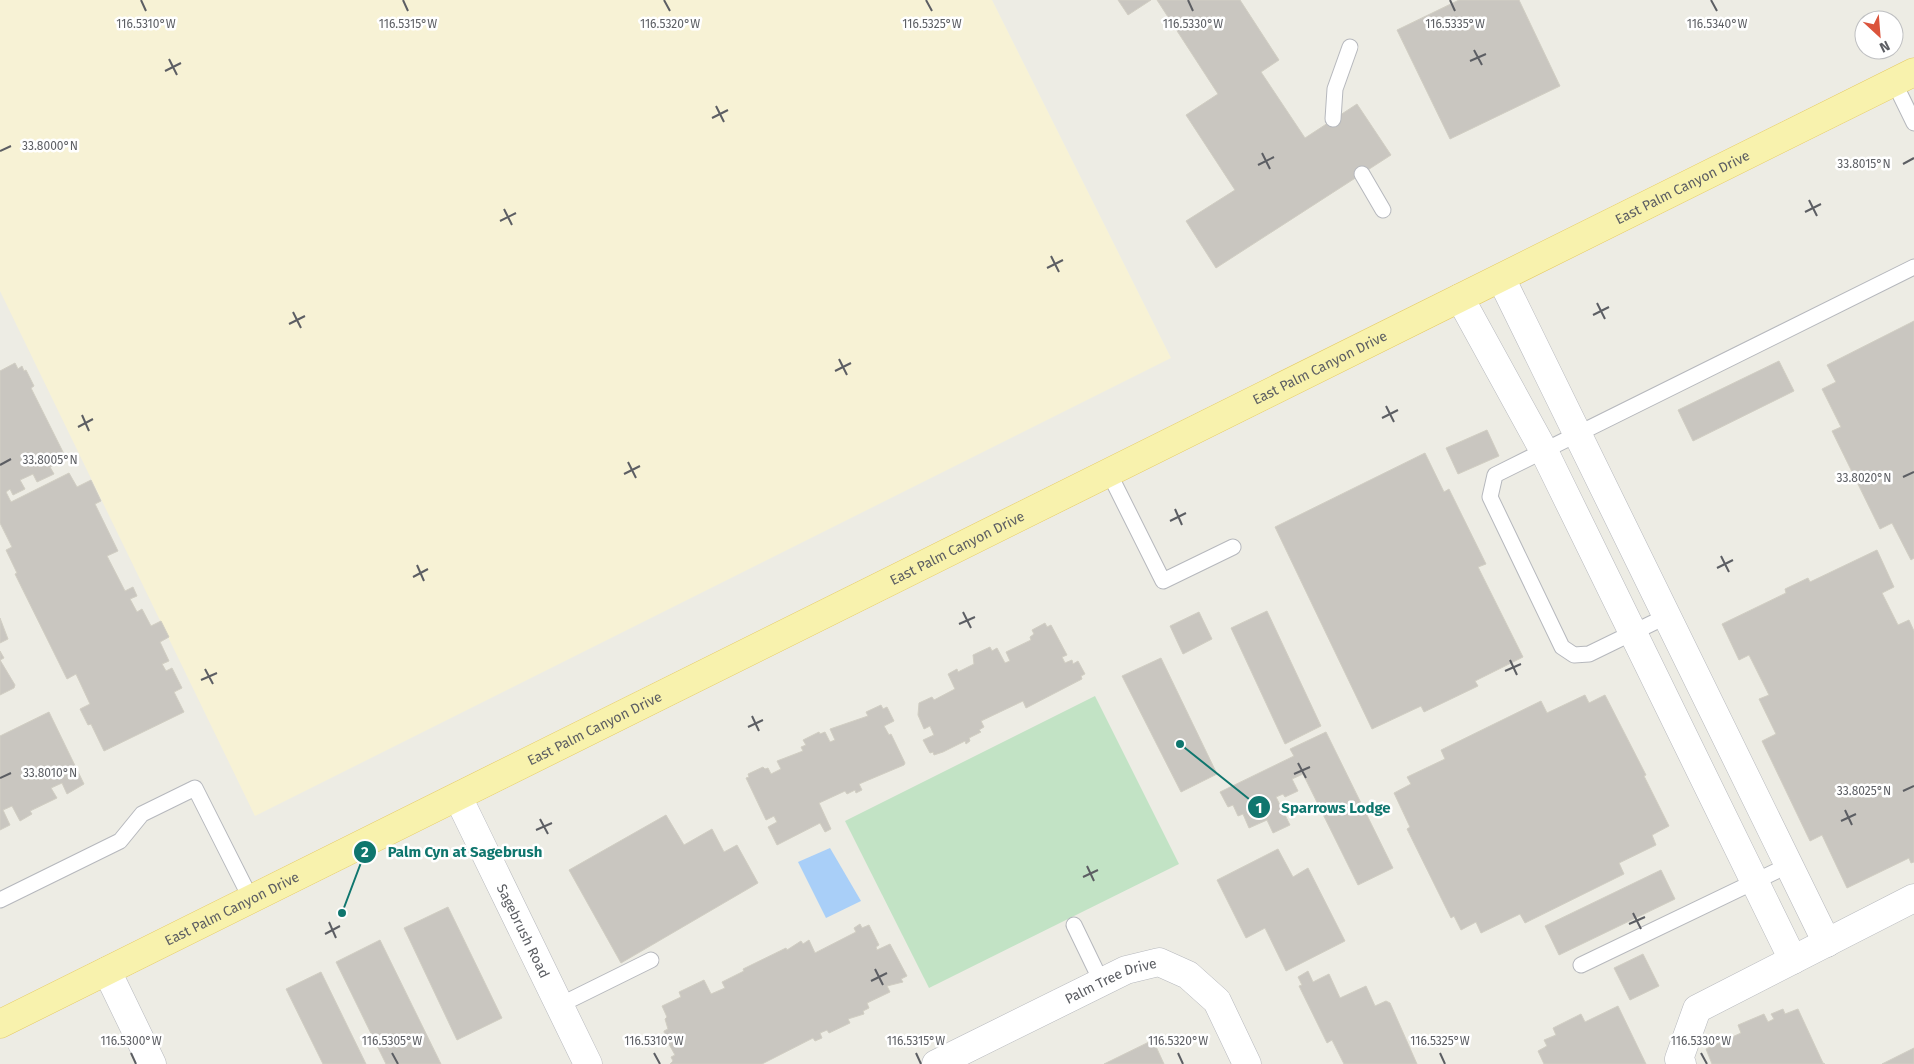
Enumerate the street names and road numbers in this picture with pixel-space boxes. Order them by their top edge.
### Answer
street label: East Palm Canyon Drive [1612,147,1752,228]
street label: East Palm Canyon Drive [1250,327,1390,408]
street label: East Palm Canyon Drive [887,507,1027,589]
street label: East Palm Canyon Drive [524,688,665,769]
street label: East Palm Canyon Drive [162,868,302,949]
street label: Sagebrush Road [493,881,553,981]
street label: Palm Tree Drive [1062,954,1158,1007]

